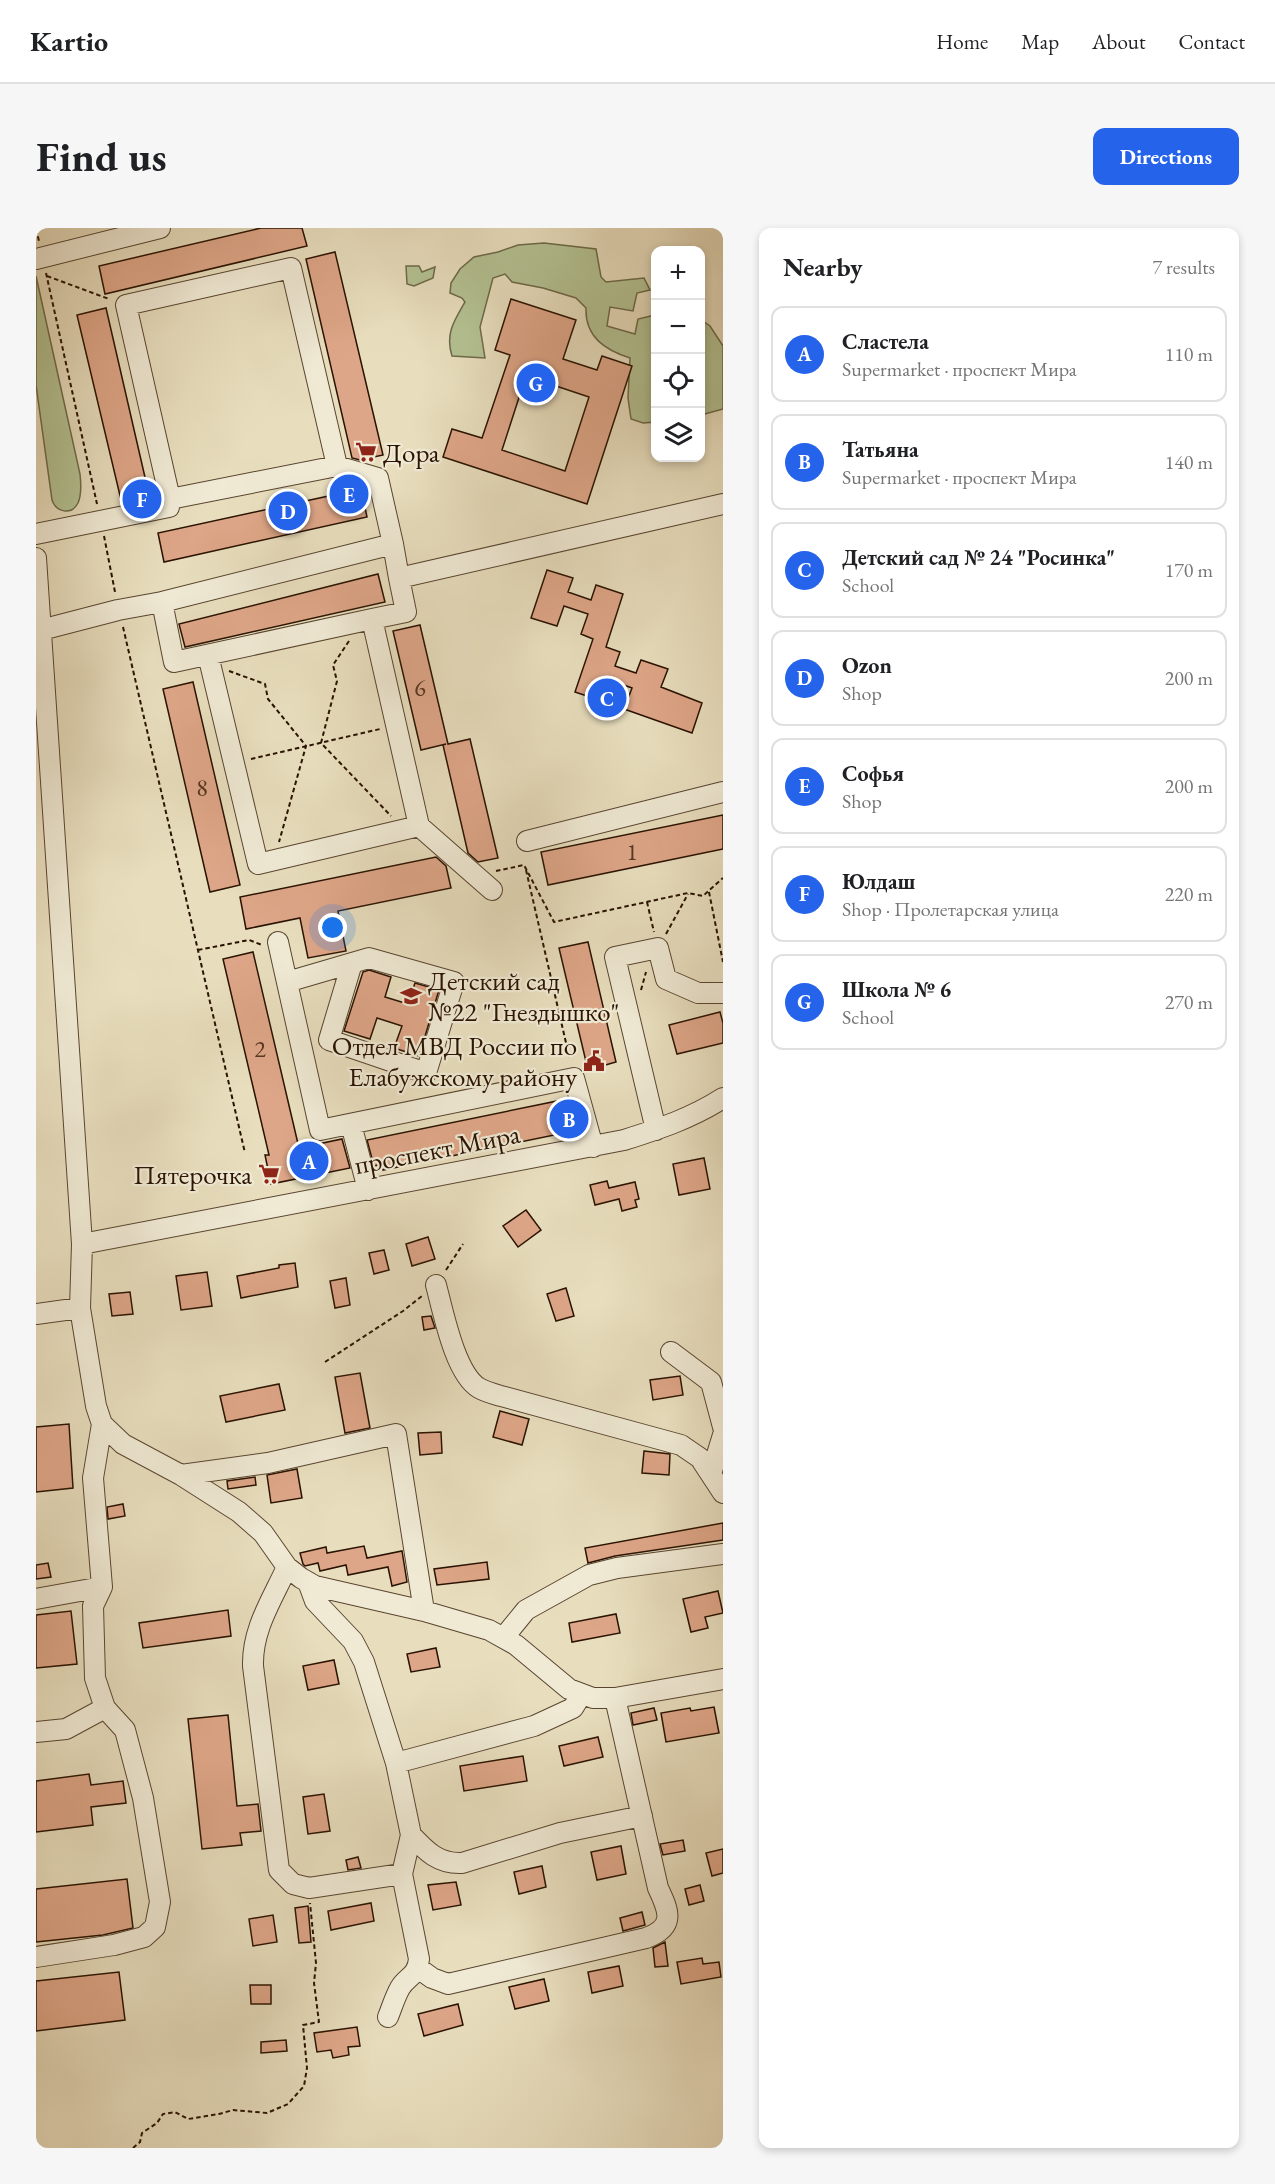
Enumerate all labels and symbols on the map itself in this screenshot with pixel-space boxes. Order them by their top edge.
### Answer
pin: G [516,360,556,406]
place label: Дора [383,435,440,470]
supermarket icon: Дора [354,440,378,464]
pin: E [330,472,368,516]
pin: F [122,476,162,522]
pin: D [268,488,308,534]
house number: 6 [414,672,426,703]
pin: C [588,676,626,720]
house number: 8 [196,772,208,803]
house number: 1 [626,836,638,867]
your location [318,913,347,942]
place label: Детский сад №22 "Гнездышко" [428,963,620,1029]
school or university icon: Детский сад №22 "Гнездышко" [399,984,423,1008]
place label: Отдел МВД России по Елабужскому району [332,1028,577,1094]
house number: 2 [254,1033,266,1064]
public building icon: Отдел МВД России по Елабужскому району [582,1049,606,1073]
pin: B [550,1096,588,1142]
street label: проспект Мира [351,1116,523,1182]
pin: A [290,1138,328,1184]
place label: Пятерочка [133,1157,252,1192]
supermarket icon: Пятерочка [257,1162,281,1186]

